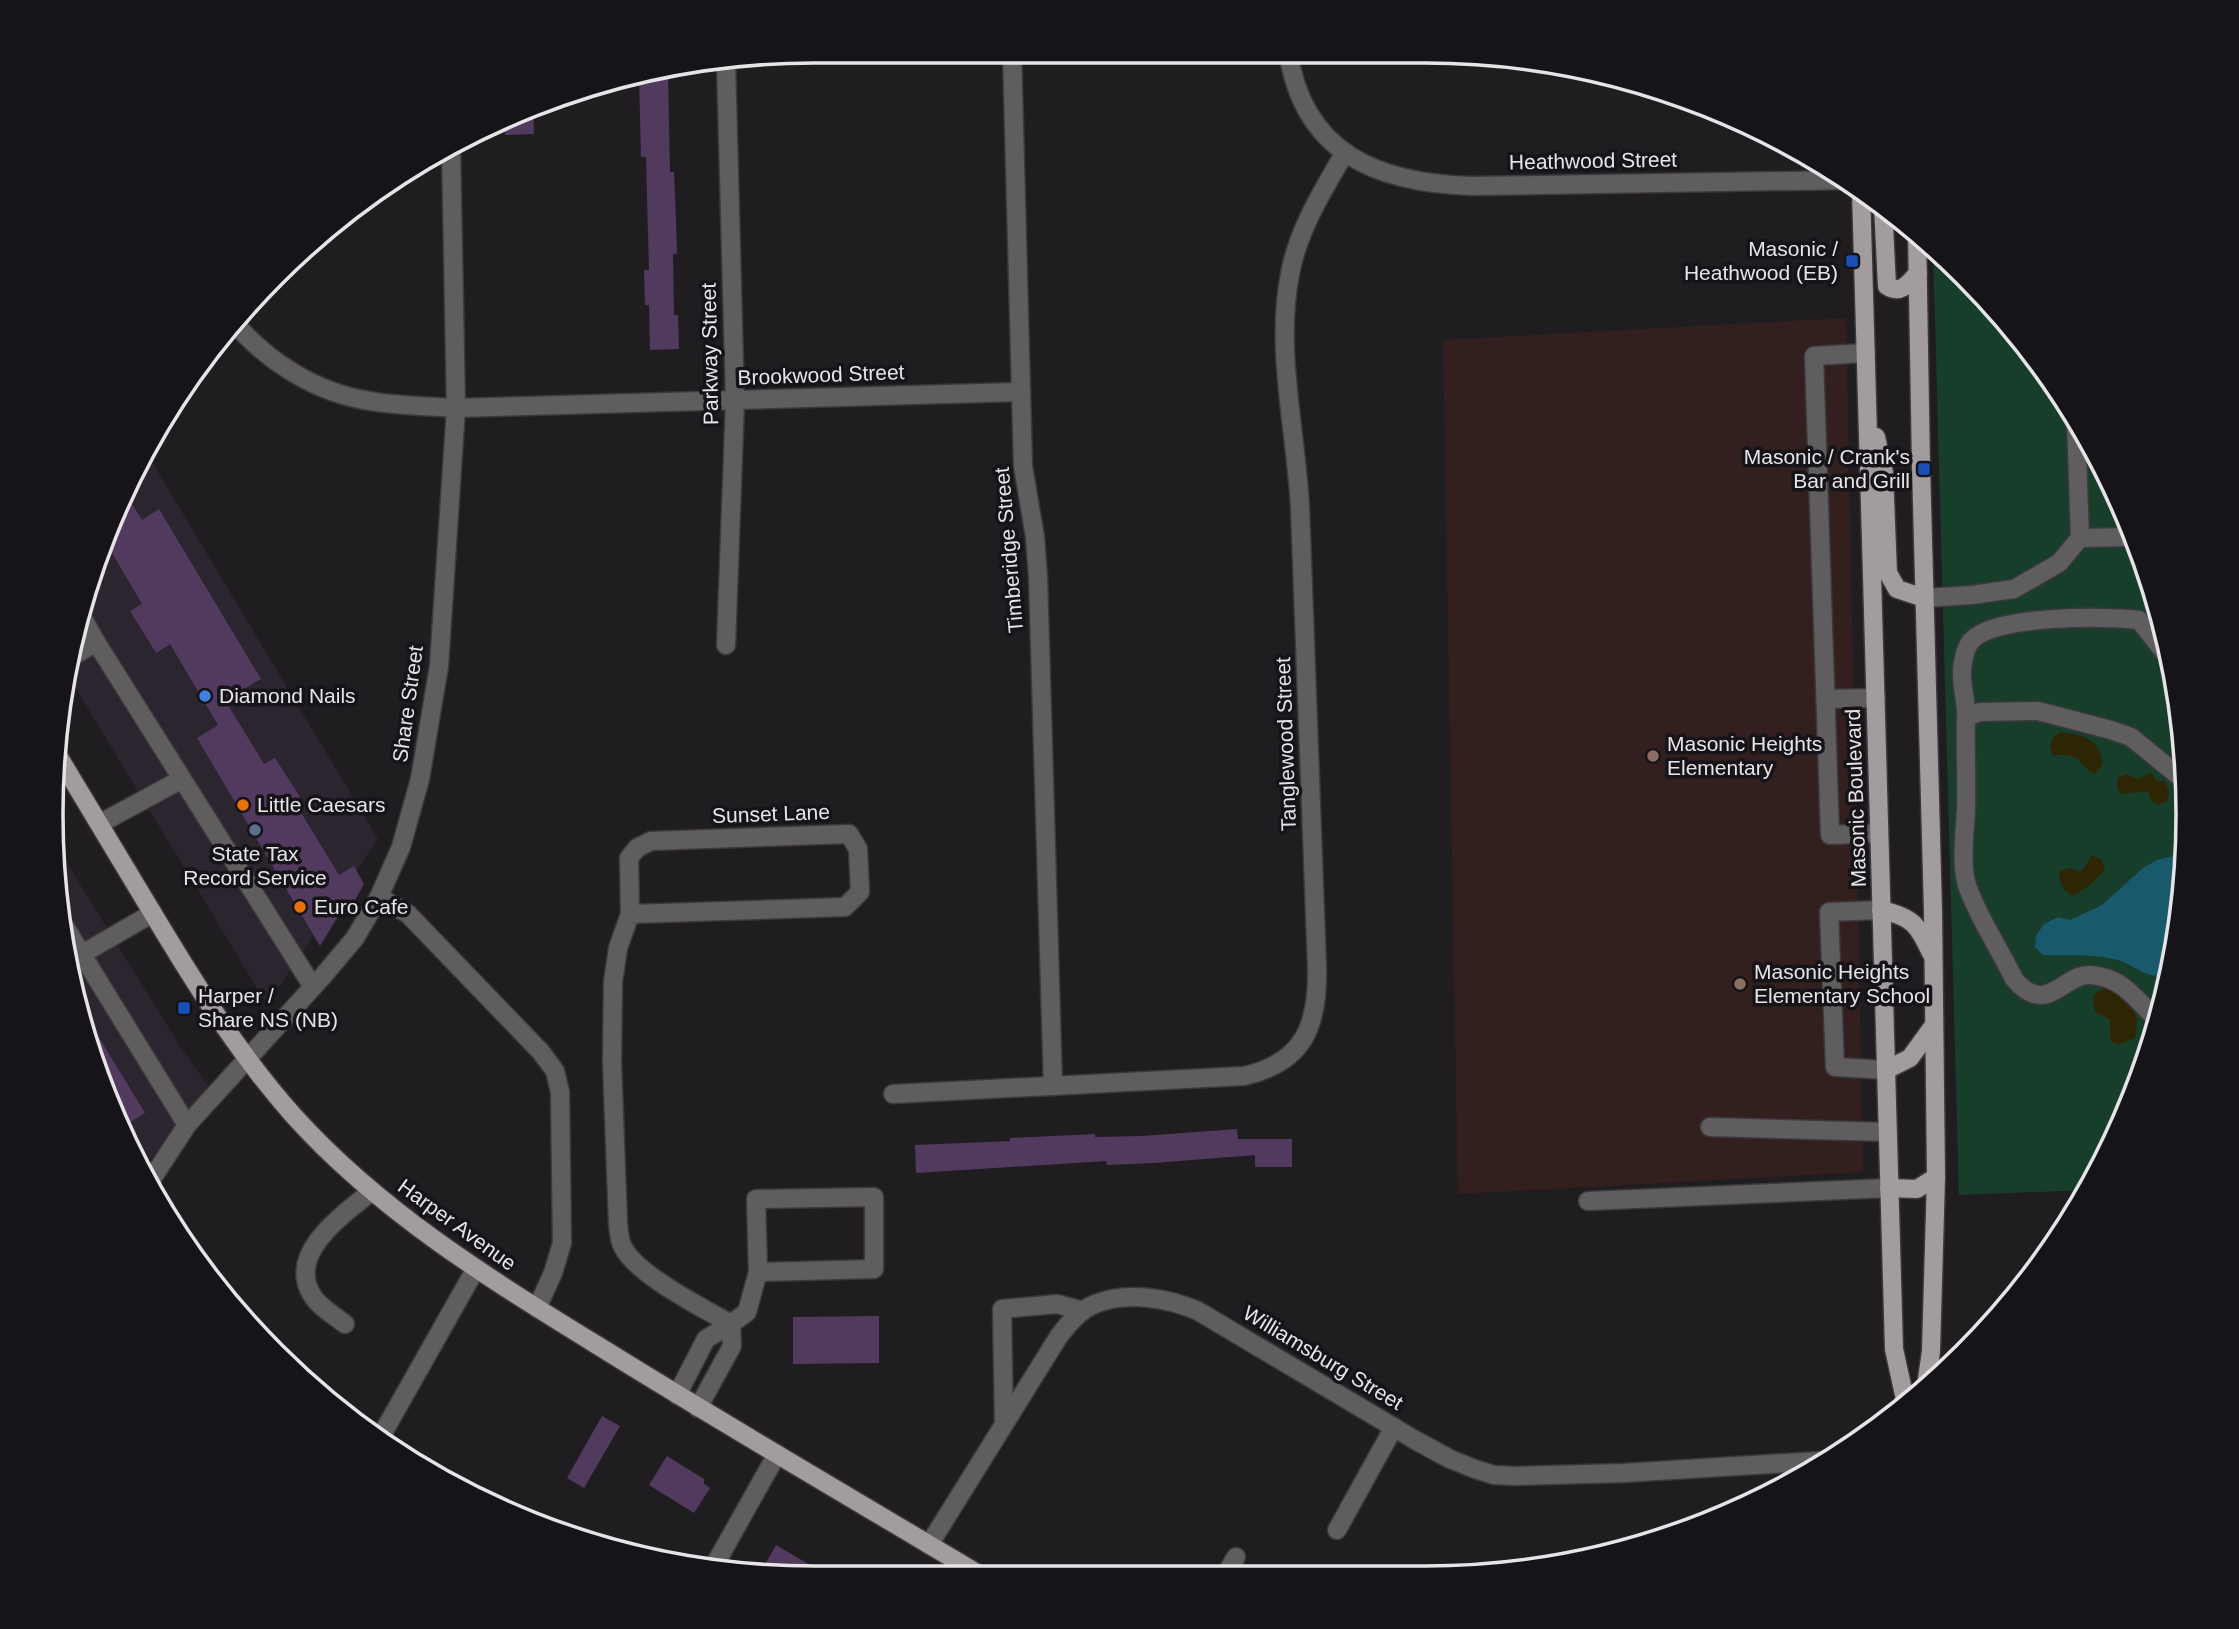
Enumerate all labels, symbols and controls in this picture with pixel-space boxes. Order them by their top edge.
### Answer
street label: Heathwood Street [1509,148,1677,173]
place label: Masonic / Heathwood (EB) [1684,237,1838,284]
marker: Masonic / Heathwood (EB) [1844,253,1860,269]
street label: Parkway Street [697,282,722,425]
street label: Brookwood Street [737,360,905,389]
place label: Masonic / Crank's Bar and Grill [1744,445,1910,492]
marker: Masonic / Crank's Bar and Grill [1916,461,1932,477]
street label: Timberidge Street [990,466,1027,634]
street label: Share Street [388,644,427,764]
street label: Tanglewood Street [1271,657,1300,831]
place label: Diamond Nails [219,684,356,707]
marker: Diamond Nails [197,688,213,704]
street label: Masonic Boulevard [1841,708,1870,888]
place label: Masonic Heights Elementary [1667,732,1822,779]
marker: Masonic Heights Elementary [1645,748,1661,764]
place label: Little Caesars [257,793,385,816]
marker: Little Caesars [235,797,251,813]
street label: Sunset Lane [712,800,830,827]
marker: State Tax Record Service [247,822,263,838]
place label: State Tax Record Service [183,842,327,889]
place label: Euro Cafe [314,895,409,918]
marker: Euro Cafe [292,899,308,915]
place label: Masonic Heights Elementary School [1754,960,1930,1007]
marker: Masonic Heights Elementary School [1732,976,1748,992]
place label: Harper / Share NS (NB) [198,984,338,1031]
marker: Harper / Share NS (NB) [176,1000,192,1016]
street label: Harper Avenue [394,1174,521,1275]
street label: Williamsburg Street [1239,1301,1407,1414]

